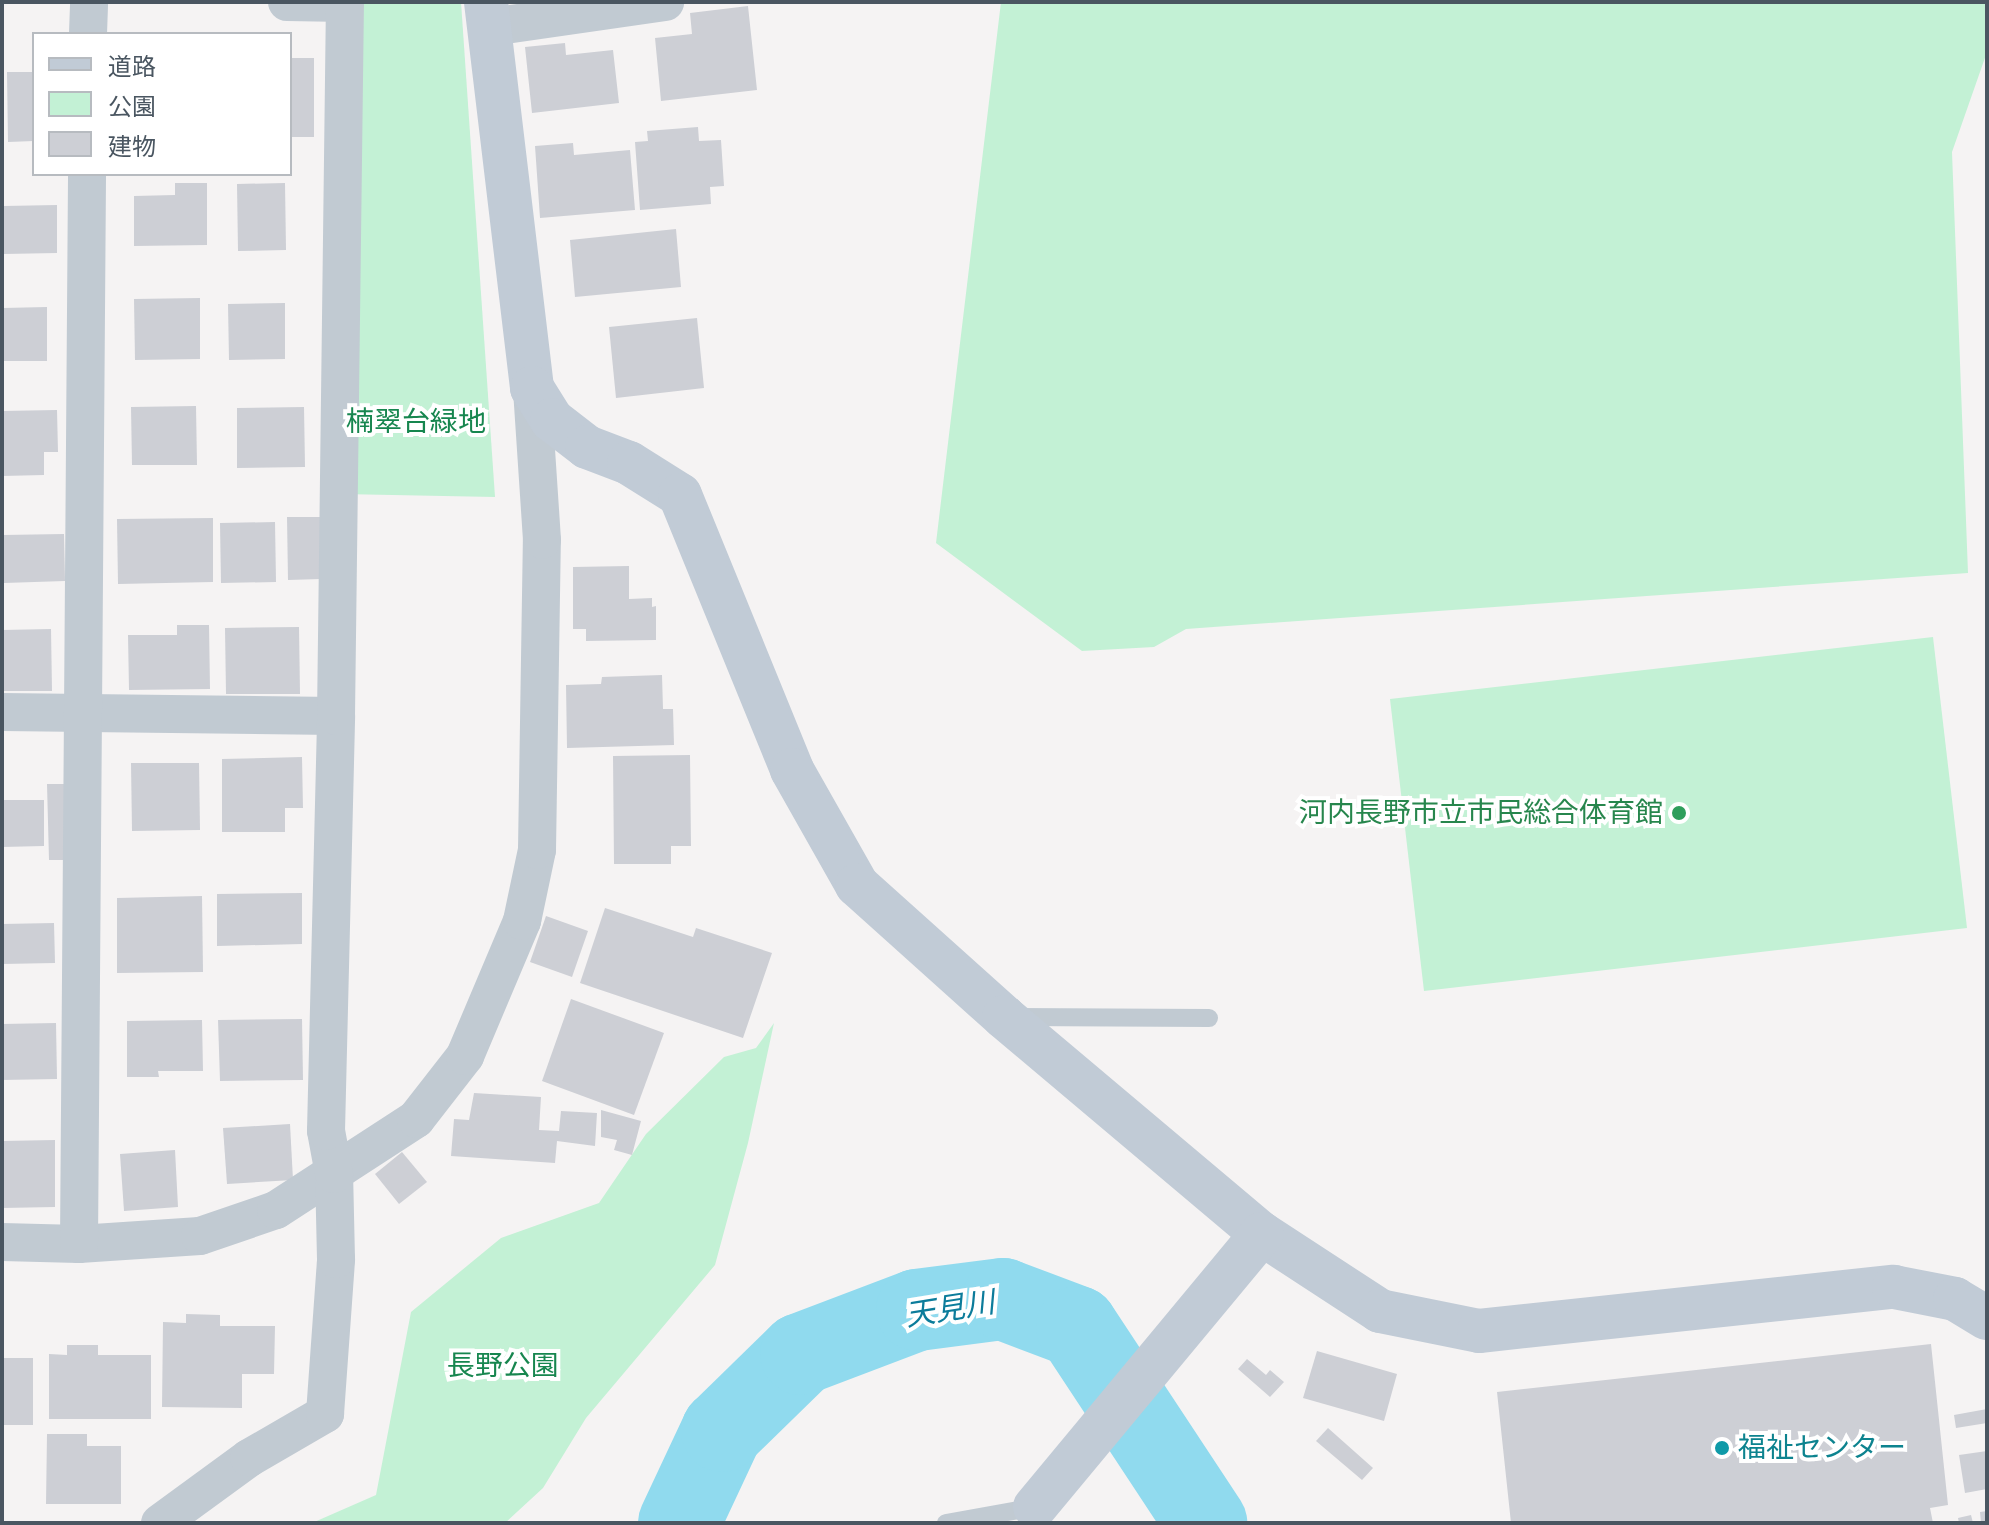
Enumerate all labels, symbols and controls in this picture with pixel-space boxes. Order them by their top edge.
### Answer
legend [32,32,292,176]
text: 道路 [108,52,156,82]
text: 公園 [108,92,156,122]
text: 建物 [108,132,156,162]
park label: 楠翠台緑地 [346,405,486,439]
place label: 河内長野市立市民総合体育館 [1299,796,1663,830]
marker: 河内長野市立市民総合体育館 [1670,804,1688,822]
water label: 天見川 [903,1285,997,1335]
park label: 長野公園 [447,1349,559,1383]
place label: 福祉センター [1738,1431,1906,1465]
marker: 福祉センター [1713,1439,1731,1457]

